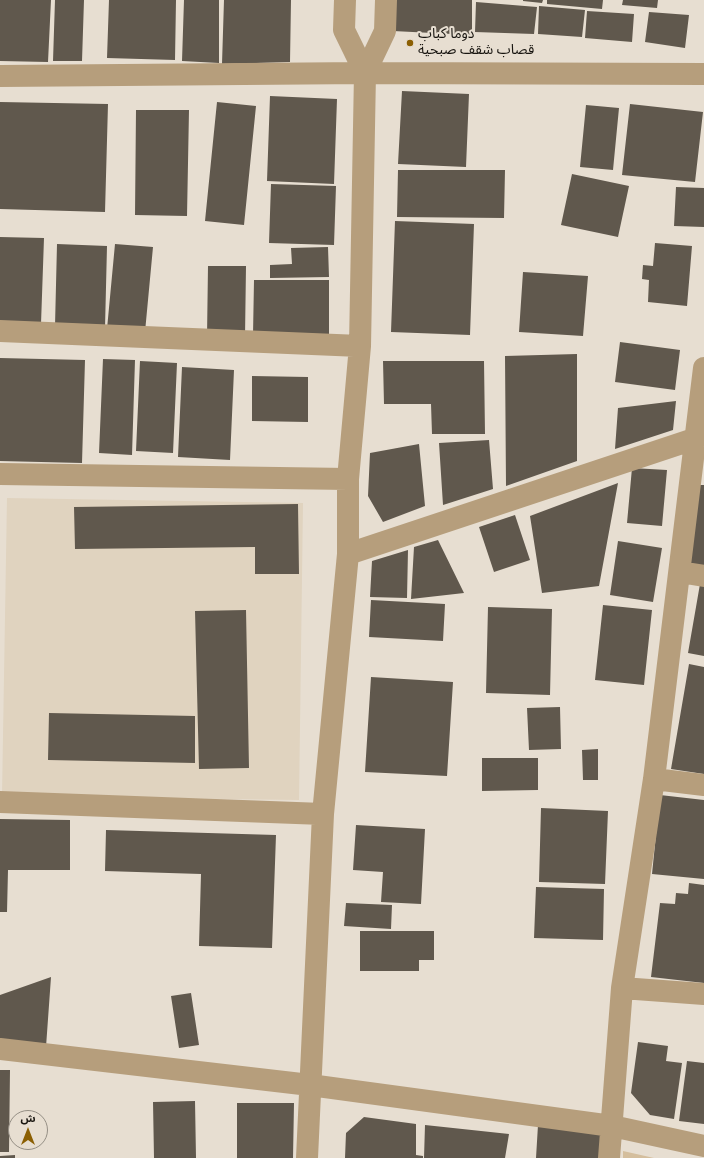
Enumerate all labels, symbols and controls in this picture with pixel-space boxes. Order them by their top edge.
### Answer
place label: دوما كباب قصاب شقف صبحية [418,27,534,60]
marker: دوما كباب قصاب شقف صبحية [405,38,415,48]
north arrow [8,1110,48,1150]
text: ش [20,1111,36,1126]

